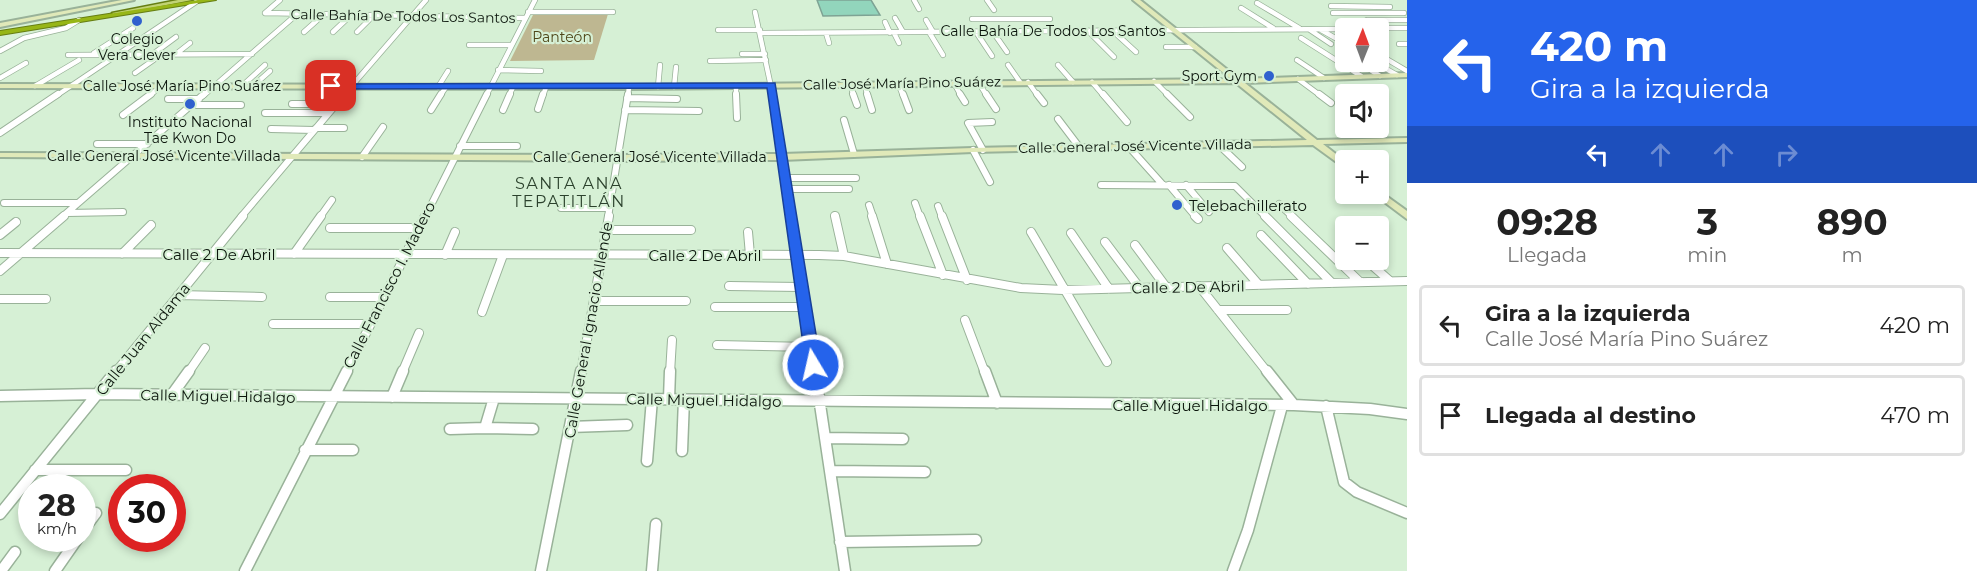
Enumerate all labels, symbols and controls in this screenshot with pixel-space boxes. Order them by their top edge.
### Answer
street label: Calle Bahía De Todos Los Santos [290,5,516,27]
marker: Colegio Vera Clever [130,14,144,28]
north arrow [1335,18,1389,72]
map controls [1335,18,1389,270]
text: 420 m [1530,20,1668,72]
street label: Calle Bahía De Todos Los Santos [941,22,1166,40]
icon: left [1431,24,1509,102]
park label: Panteón [532,28,592,46]
place label: Colegio Vera Clever [98,30,176,64]
pin [305,60,356,111]
place label: Sport Gym [1182,67,1257,85]
icon: arrive [314,69,347,102]
marker: Sport Gym [1262,69,1276,83]
street label: Calle José María Pino Suárez [803,72,1001,94]
text: Gira a la izquierda [1530,72,1770,105]
street label: Calle José María Pino Suárez [83,77,281,95]
button: sound [1335,84,1389,138]
marker: Instituto Nacional Tae Kwon Do [183,97,197,111]
place label: Instituto Nacional Tae Kwon Do [128,113,252,147]
street label: Calle General José Vicente Villada [1018,135,1252,157]
icon: left [1581,138,1614,171]
icon: ahead [1644,138,1677,171]
icon: ahead [1707,138,1740,171]
icon: right [1770,138,1803,171]
street label: Calle General José Vicente Villada [47,147,281,165]
street label: Calle General José Vicente Villada [533,148,767,166]
button: + [1335,150,1389,204]
district label: SANTA ANA TEPATITLÁN [512,174,626,211]
place label: Telebachillerato [1189,196,1307,215]
street label: Calle Francisco I. Madero [339,198,439,372]
marker: Telebachillerato [1170,198,1184,212]
text: 09:28 [1496,200,1598,244]
text: 3 [1697,200,1718,244]
text: 890 [1817,200,1888,244]
button: − [1335,216,1389,270]
street label: Calle General Ignacio Allende [560,220,616,440]
text: Llegada [1507,243,1587,267]
text: min [1687,243,1727,267]
text: m [1842,243,1863,267]
street label: Calle 2 De Abril [162,245,276,264]
street label: Calle 2 De Abril [648,246,762,265]
street label: Calle 2 De Abril [1131,277,1245,297]
street label: Calle Juan Aldama [92,279,194,399]
text: Gira a la izquierda [1485,300,1691,327]
icon: left [1434,309,1467,342]
text: 420 m [1879,312,1950,339]
text: Calle José María Pino Suárez [1485,327,1768,351]
position arrow [781,333,845,397]
street label: Calle Miguel Hidalgo [140,385,296,407]
street label: Calle Miguel Hidalgo [626,389,782,411]
street label: Calle Miguel Hidalgo [1112,396,1268,415]
icon: arrive [1434,399,1467,432]
text: Llegada al destino [1485,402,1696,429]
text: 470 m [1880,402,1950,429]
speed limit sign: 30 [108,474,186,552]
text: 28 [38,487,76,524]
text: km/h [37,519,77,538]

